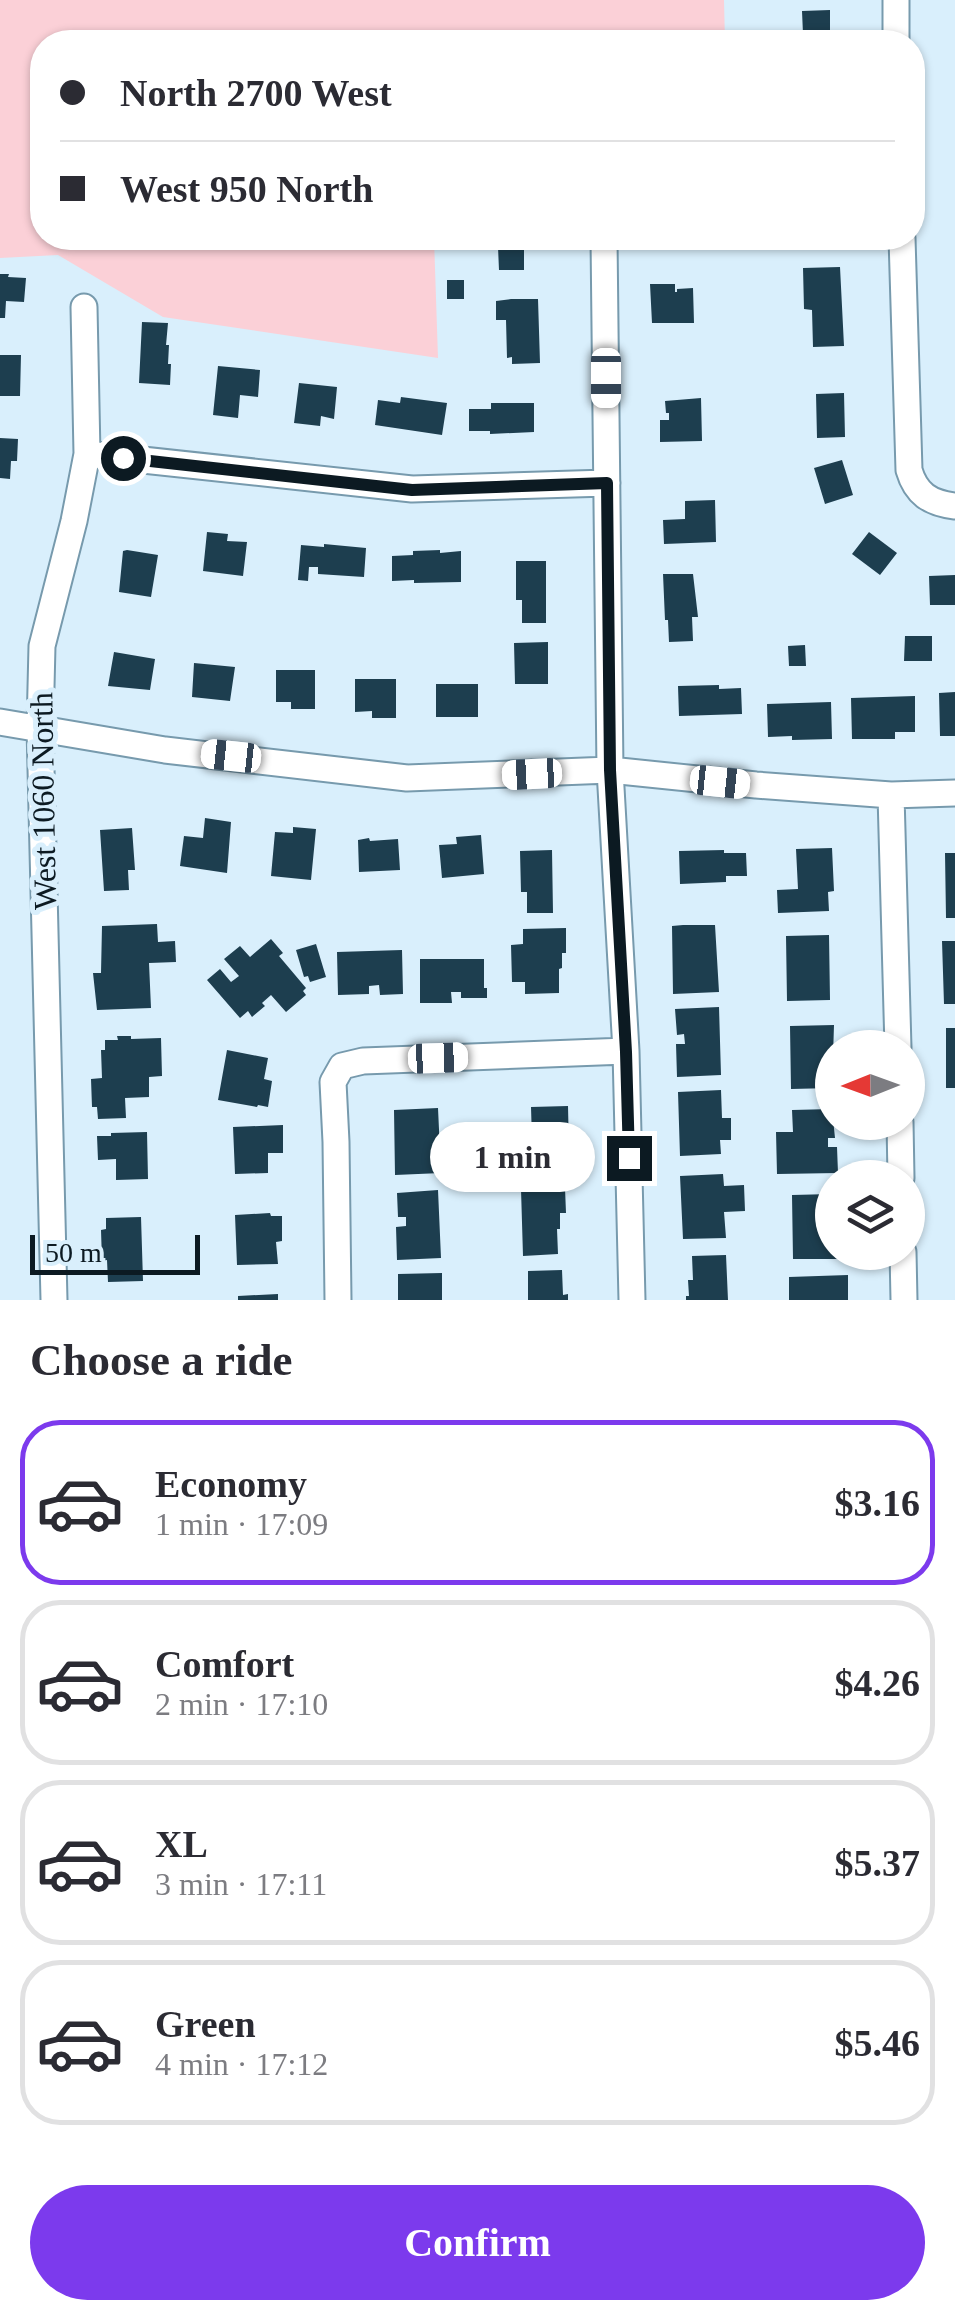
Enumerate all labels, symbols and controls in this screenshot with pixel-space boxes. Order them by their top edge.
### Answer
text: North 2700 West [120,72,392,114]
text: West 950 North [120,168,373,210]
car [591,348,621,408]
route start [101,436,146,481]
street label: West 1060 North [23,692,63,910]
car [200,738,262,774]
car [501,757,563,791]
car [689,764,751,800]
north arrow [815,1030,925,1140]
map controls [815,1030,925,1270]
car [407,1042,469,1074]
callout: 1 min [429,1123,594,1193]
route end [607,1136,652,1181]
text: 1 min [474,1139,551,1175]
button: layers [815,1160,925,1270]
scale bar [30,1230,200,1274]
text: 50 m [45,1237,102,1268]
text: Choose a ride [30,1335,293,1385]
icon: car [35,1458,125,1548]
text: Economy [155,1463,307,1505]
text: $3.16 [835,1482,920,1524]
text: 1 min · 17:09 [155,1506,328,1542]
icon: car [35,1638,125,1728]
text: Comfort [155,1643,294,1685]
text: $4.26 [835,1662,920,1704]
text: 2 min · 17:10 [155,1686,328,1722]
icon: car [35,1818,125,1908]
text: XL [155,1823,208,1865]
text: $5.37 [835,1842,920,1884]
text: 3 min · 17:11 [155,1866,327,1902]
icon: car [35,1998,125,2088]
text: Green [155,2003,256,2045]
text: $5.46 [835,2022,920,2064]
text: 4 min · 17:12 [155,2046,328,2082]
button: Confirm [30,2185,925,2300]

